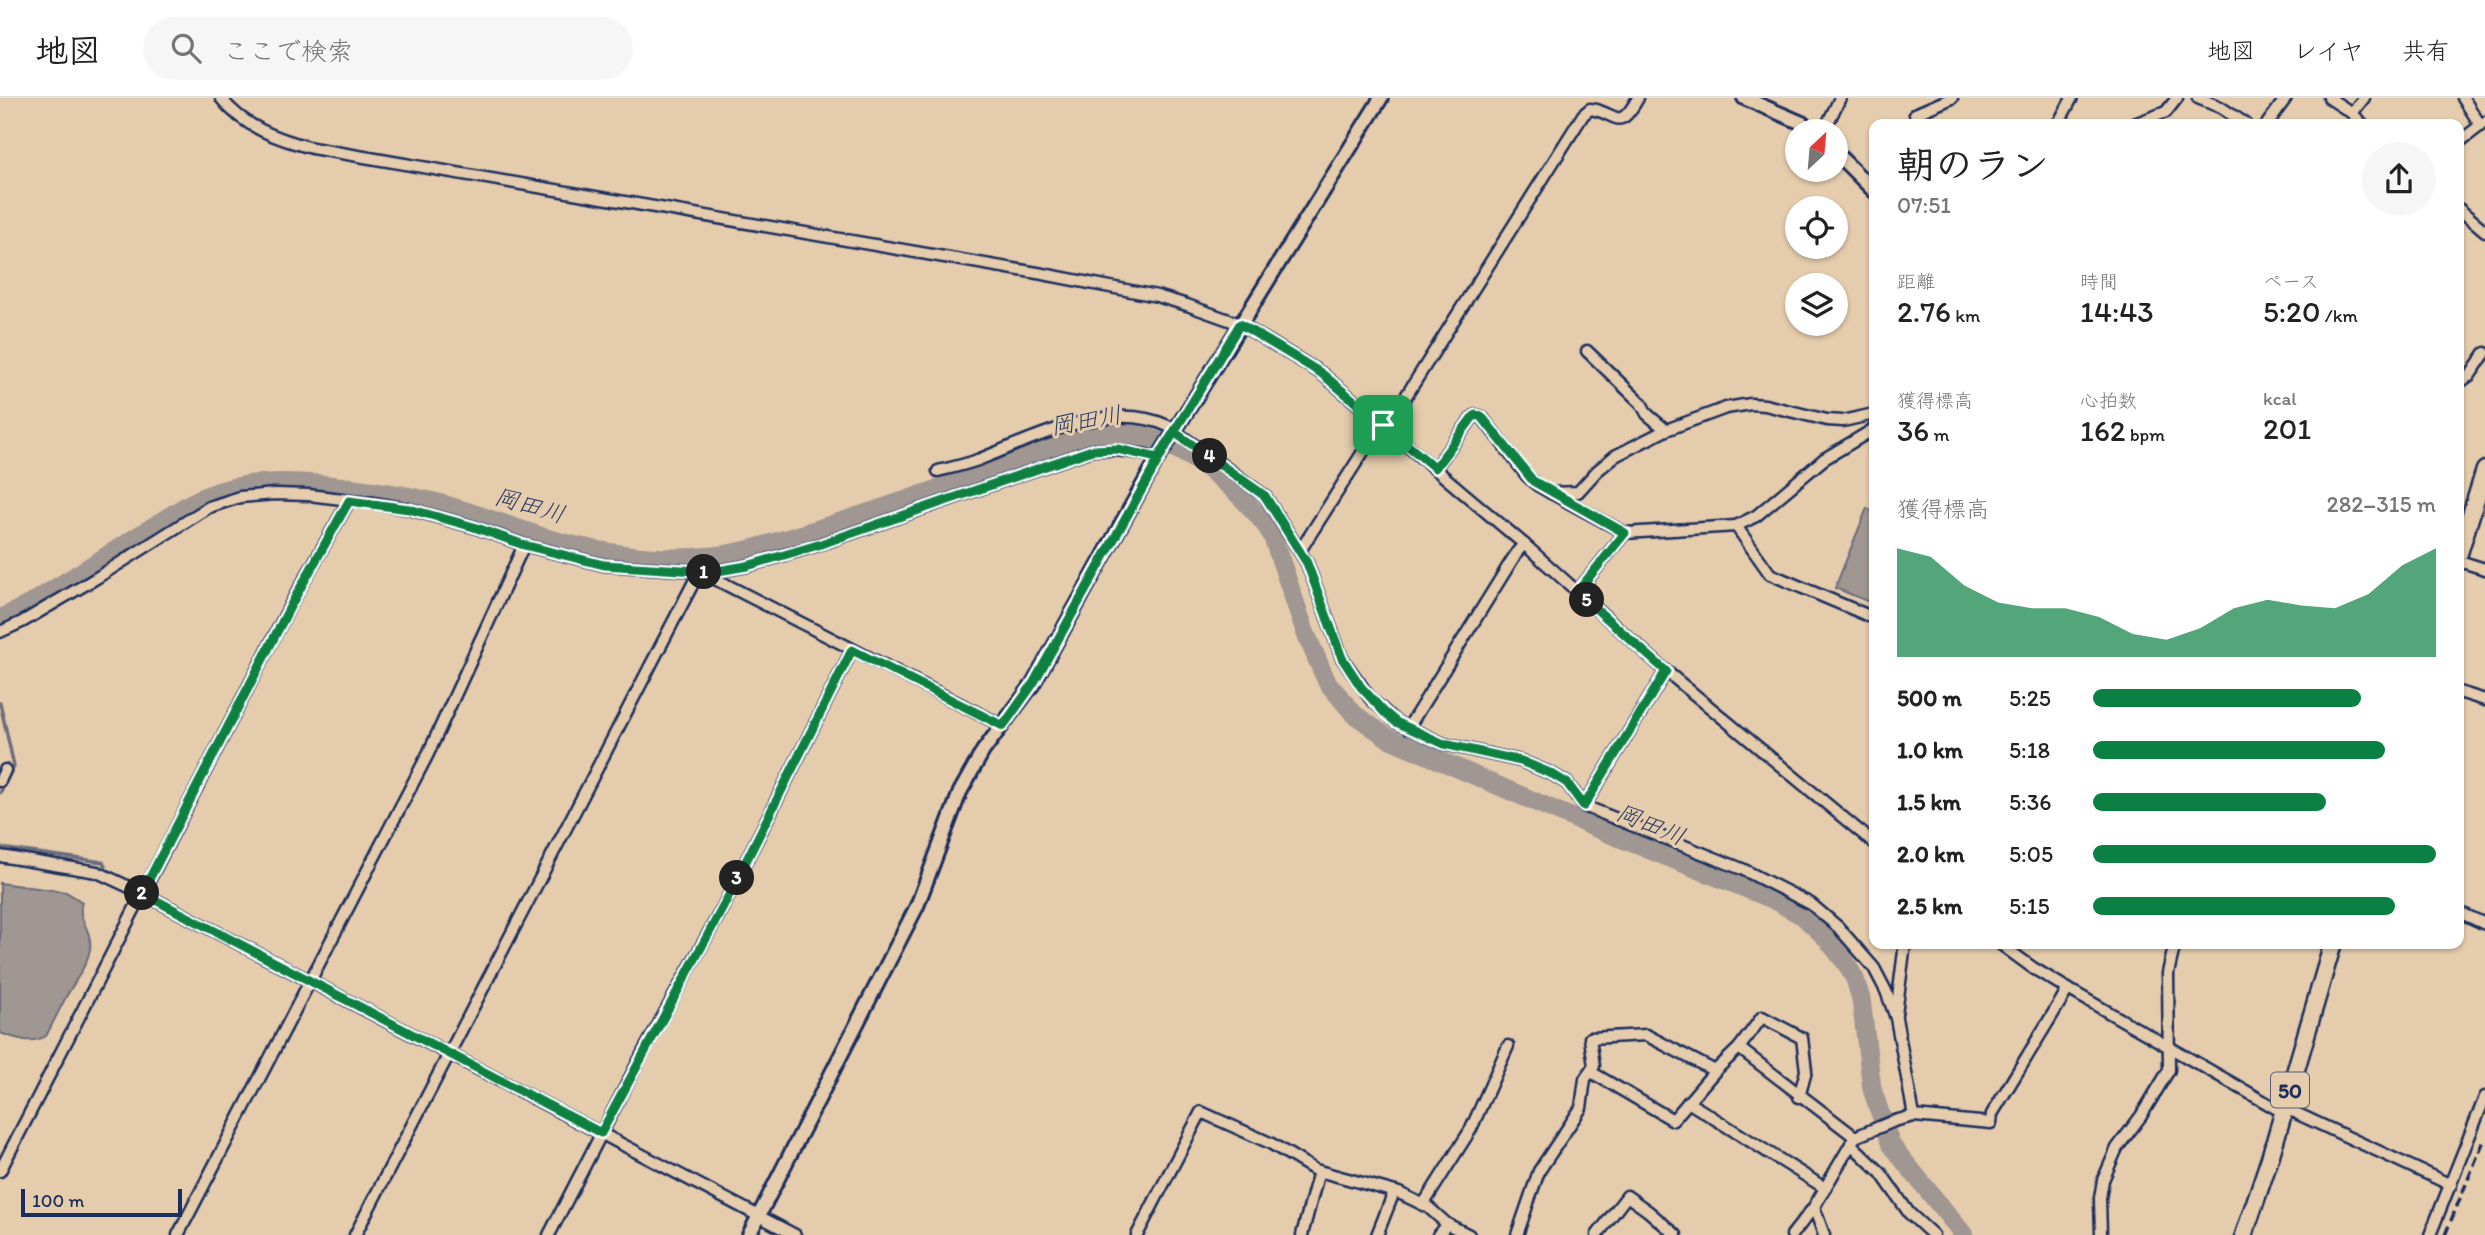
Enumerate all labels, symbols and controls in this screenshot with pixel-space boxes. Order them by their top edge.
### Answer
search box [143,17,633,80]
icon: search [167,29,205,67]
text: 地図 [35,31,101,70]
text: ここで検索 [223,35,353,67]
text: 地図 [2207,36,2255,65]
text: レイヤ [2293,36,2364,65]
text: 共有 [2402,36,2450,65]
north arrow [1785,119,1848,182]
map controls [1785,119,1848,336]
text: 朝のラン [1897,142,2049,188]
button: share [2362,142,2436,216]
text: 07:51 [1897,191,1951,219]
button: locate [1785,196,1848,259]
text: 距離 [1897,270,1935,293]
text: 時間 [2080,270,2118,293]
text: ペース [2263,270,2319,293]
button: layers [1785,273,1848,336]
text: 2.76 [1897,293,1951,330]
text: 14:43 [2080,293,2154,330]
text: 5:20 [2263,293,2320,330]
text: km [1951,304,1980,327]
text: /km [2320,304,2358,327]
text: kcal [2263,387,2297,410]
text: 獲得標高 [1897,389,1973,412]
text: 心拍数 [2080,389,2137,412]
pin [1353,395,1413,455]
water label: 岡田川 [1048,399,1124,441]
icon: arrive [1364,406,1402,444]
text: 201 [2263,410,2311,447]
text: 36 [1897,412,1929,449]
text: 162 [2080,412,2126,449]
text: m [1929,423,1950,446]
text: bpm [2126,423,2165,446]
pin: 4 [1192,438,1228,474]
text: 4 [1204,444,1215,467]
water label: 岡田川 [491,481,569,529]
text: 282–315 m [2327,490,2436,518]
text: 獲得標高 [1897,495,1989,523]
pin: 1 [686,554,722,589]
text: 1 [699,560,708,583]
pin: 5 [1570,582,1604,618]
text: 5 [1582,588,1591,611]
text: 500 m [1897,684,1962,712]
text: 5:25 [2009,684,2051,712]
text: 1.0 km [1897,736,1963,764]
text: 5:18 [2009,736,2050,764]
text: 1.5 km [1897,788,1961,816]
text: 5:36 [2009,788,2051,816]
water label: 岡田川 [1612,797,1690,851]
text: 2.0 km [1897,840,1965,868]
text: 5:05 [2009,840,2053,868]
pin: 3 [720,860,754,896]
text: 3 [731,866,742,889]
pin: 2 [124,876,160,910]
text: 2 [137,881,147,904]
text: 2.5 km [1897,892,1962,920]
text: 5:15 [2009,892,2049,920]
road number: 50 [2271,1072,2309,1108]
scale bar [21,1186,182,1218]
text: 100 m [32,1189,84,1212]

